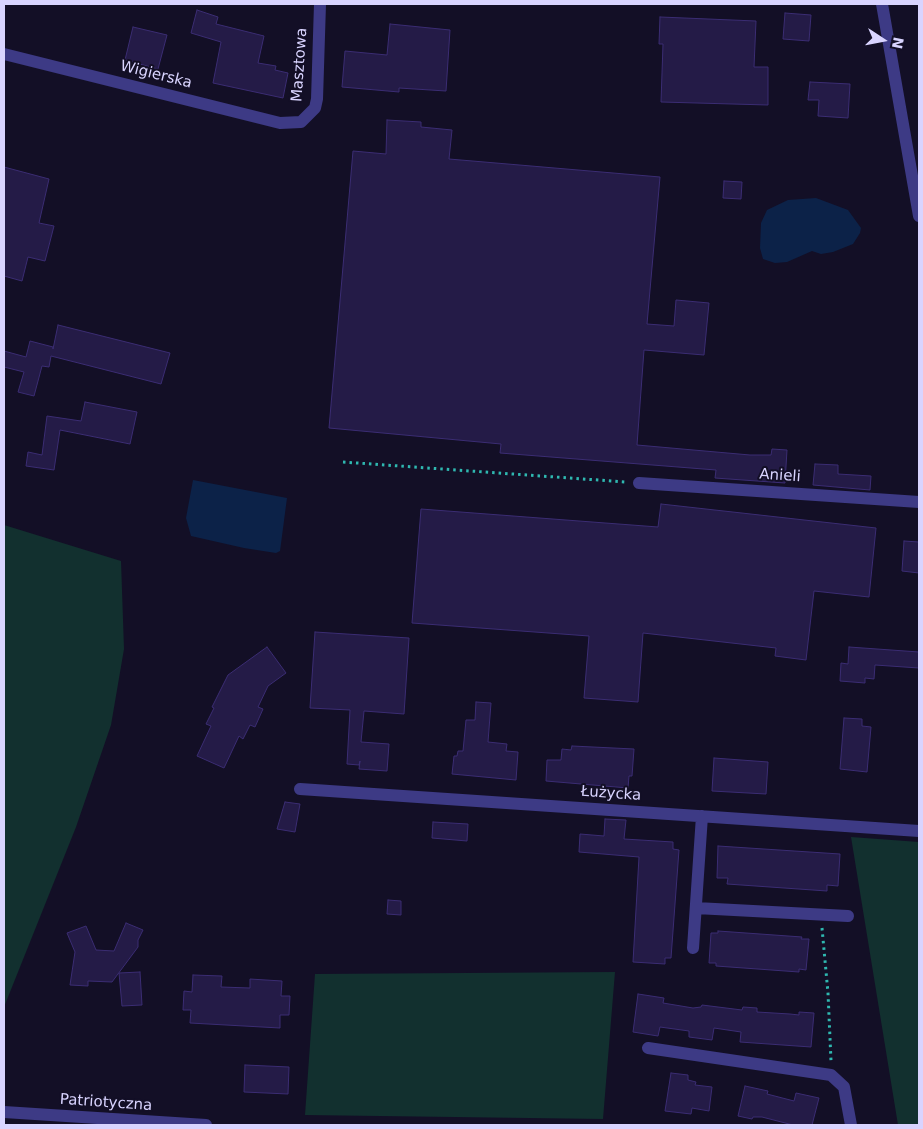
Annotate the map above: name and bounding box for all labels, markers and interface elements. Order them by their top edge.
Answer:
north arrow [858,15,908,65]
street label: Masztowa [288,27,312,103]
text: N [889,36,907,50]
street label: Wigierska [118,57,194,93]
street label: Anieli [759,466,801,486]
street label: Łużycka [580,783,642,805]
street label: Patriotyczna [59,1091,153,1115]

